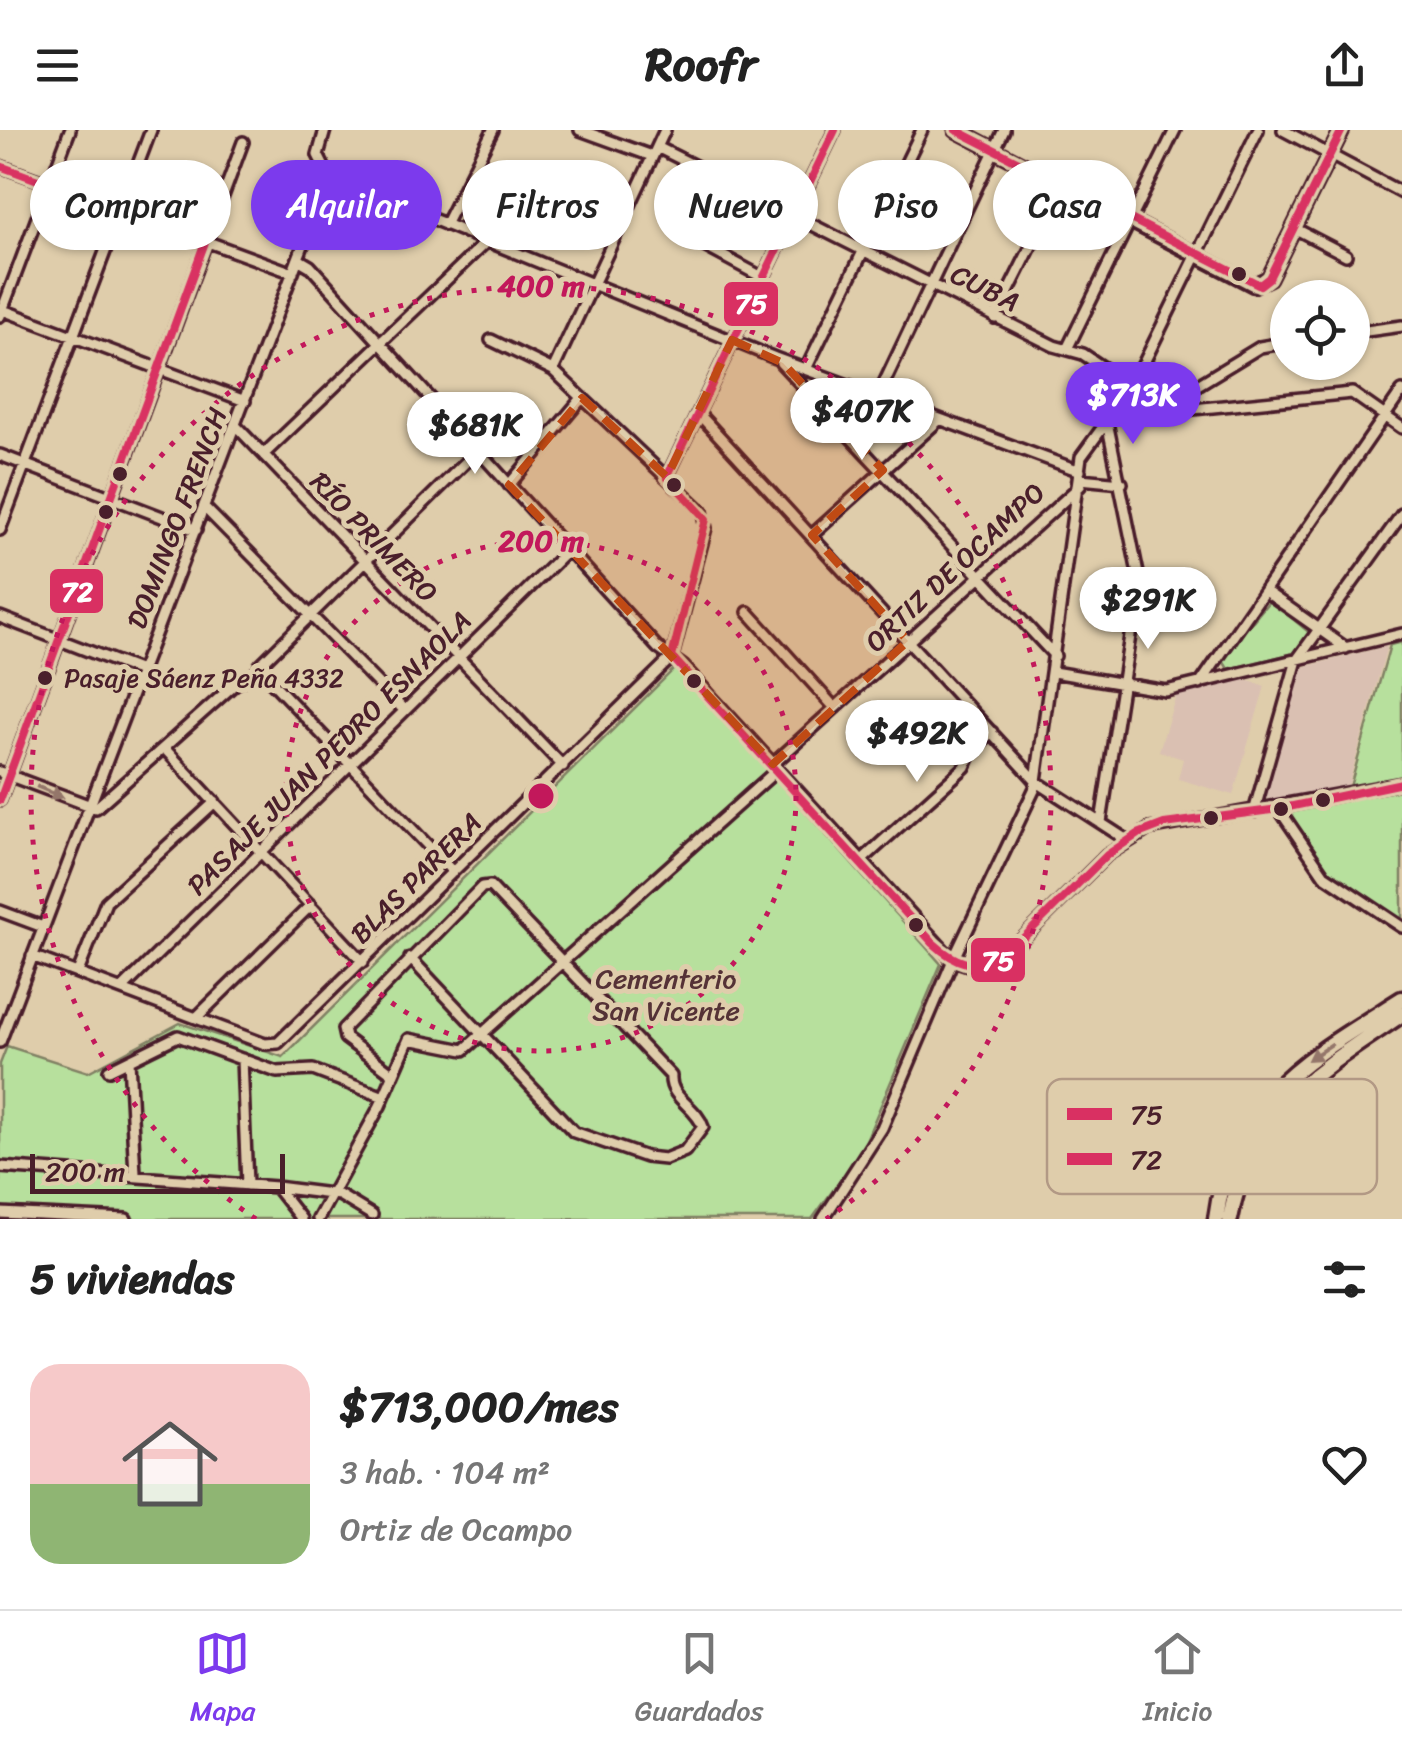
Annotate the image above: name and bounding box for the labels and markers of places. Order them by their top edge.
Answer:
unlabelled marker [1229,264,1249,284]
pin: $713K [1063,362,1203,447]
pin: $407K [792,378,932,463]
pin: $681K [405,392,545,477]
unlabelled marker [110,464,130,484]
unlabelled marker [664,475,684,495]
unlabelled marker [96,502,116,522]
pin: $291K [1078,567,1218,652]
place label: Pasaje Sáenz Peña 4332 [64,655,344,701]
marker: Pasaje Sáenz Peña 4332 [35,668,55,688]
unlabelled marker [684,671,704,691]
pin: $492K [847,700,987,785]
centre of rings [523,778,559,814]
unlabelled marker [1313,790,1333,810]
unlabelled marker [1271,799,1291,819]
unlabelled marker [1201,808,1221,828]
unlabelled marker [906,915,926,935]

